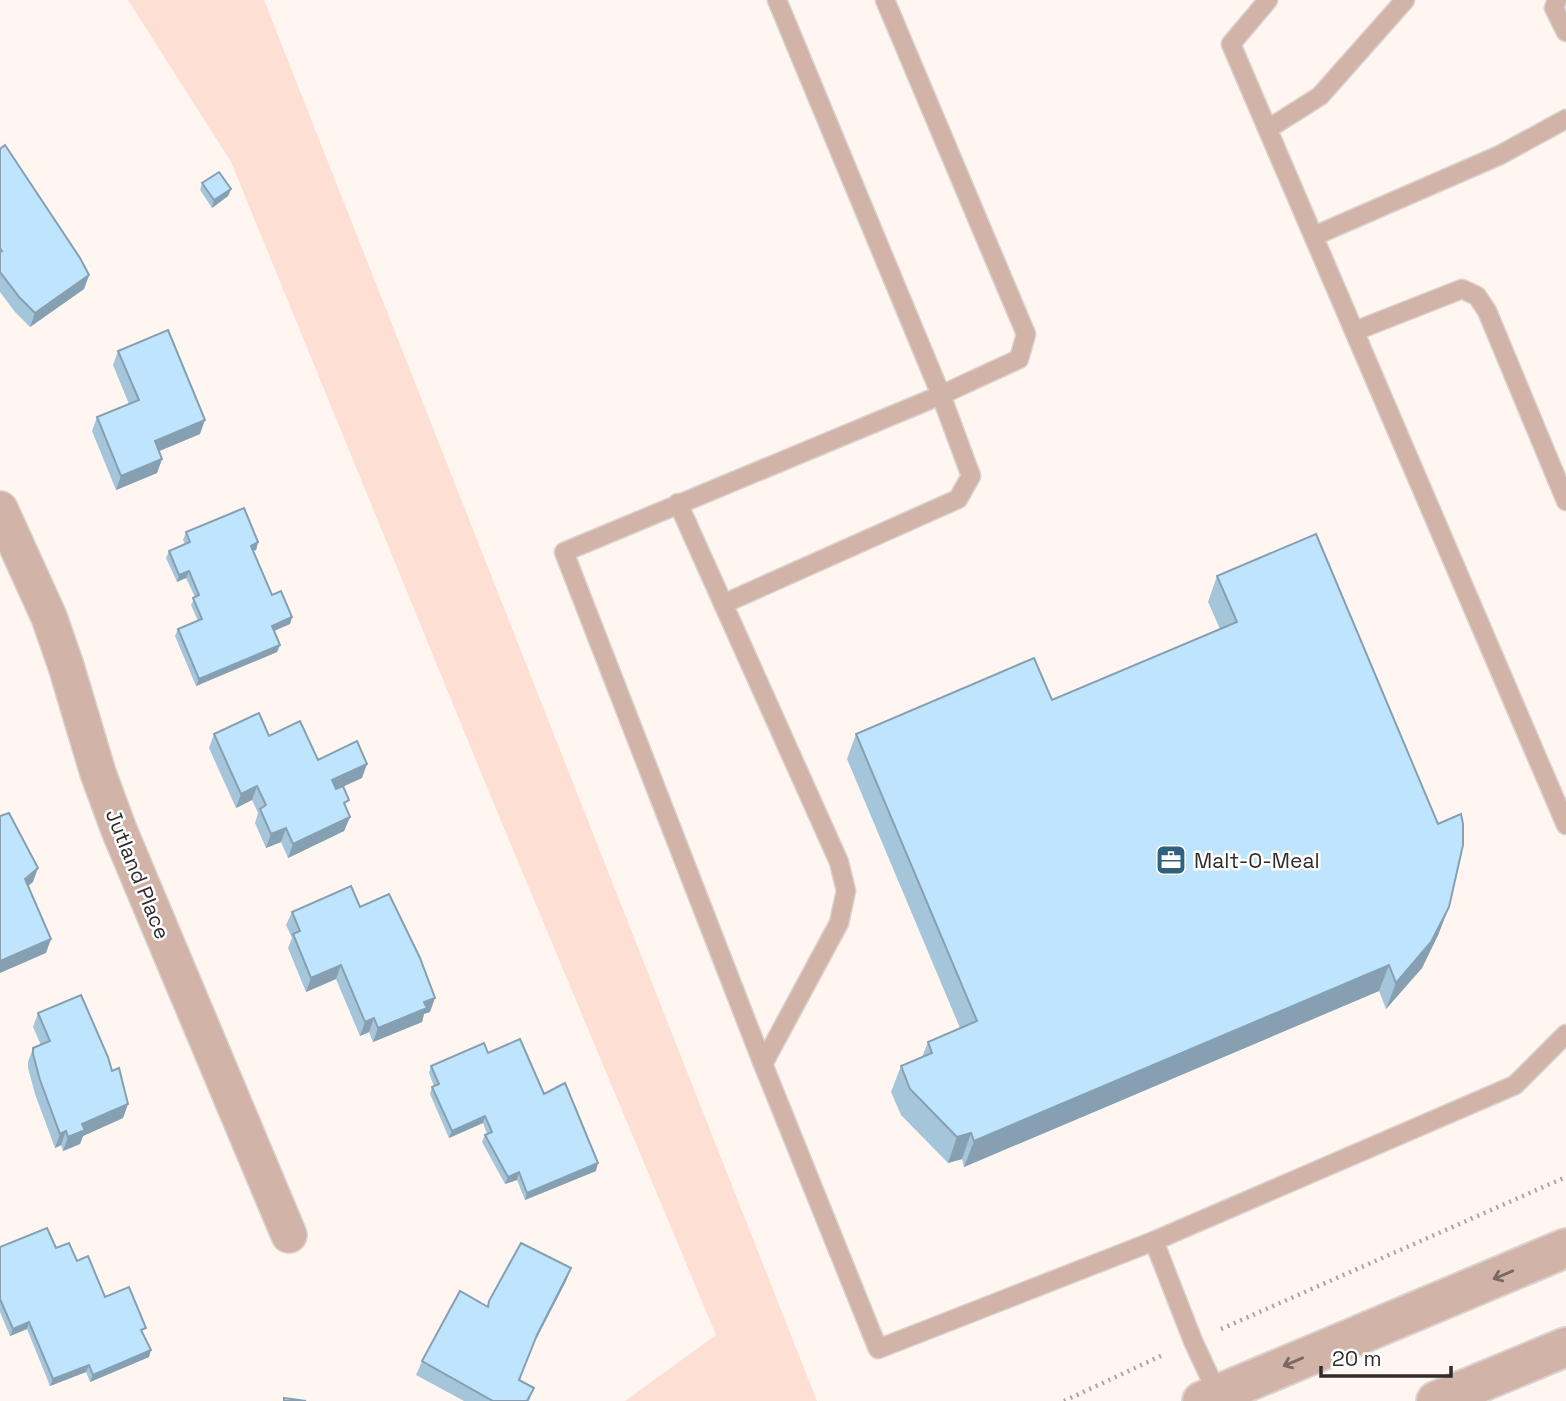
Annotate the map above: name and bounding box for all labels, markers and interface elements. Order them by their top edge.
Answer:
street label: Jutland Place [100,805,176,943]
office icon: Malt-O-Meal [1154,843,1188,877]
place label: Malt-O-Meal [1194,847,1320,874]
one-way arrow [1493,1269,1514,1282]
scale bar [1321,1334,1450,1378]
text: 20 m [1332,1345,1382,1372]
one-way arrow [1283,1357,1304,1370]

